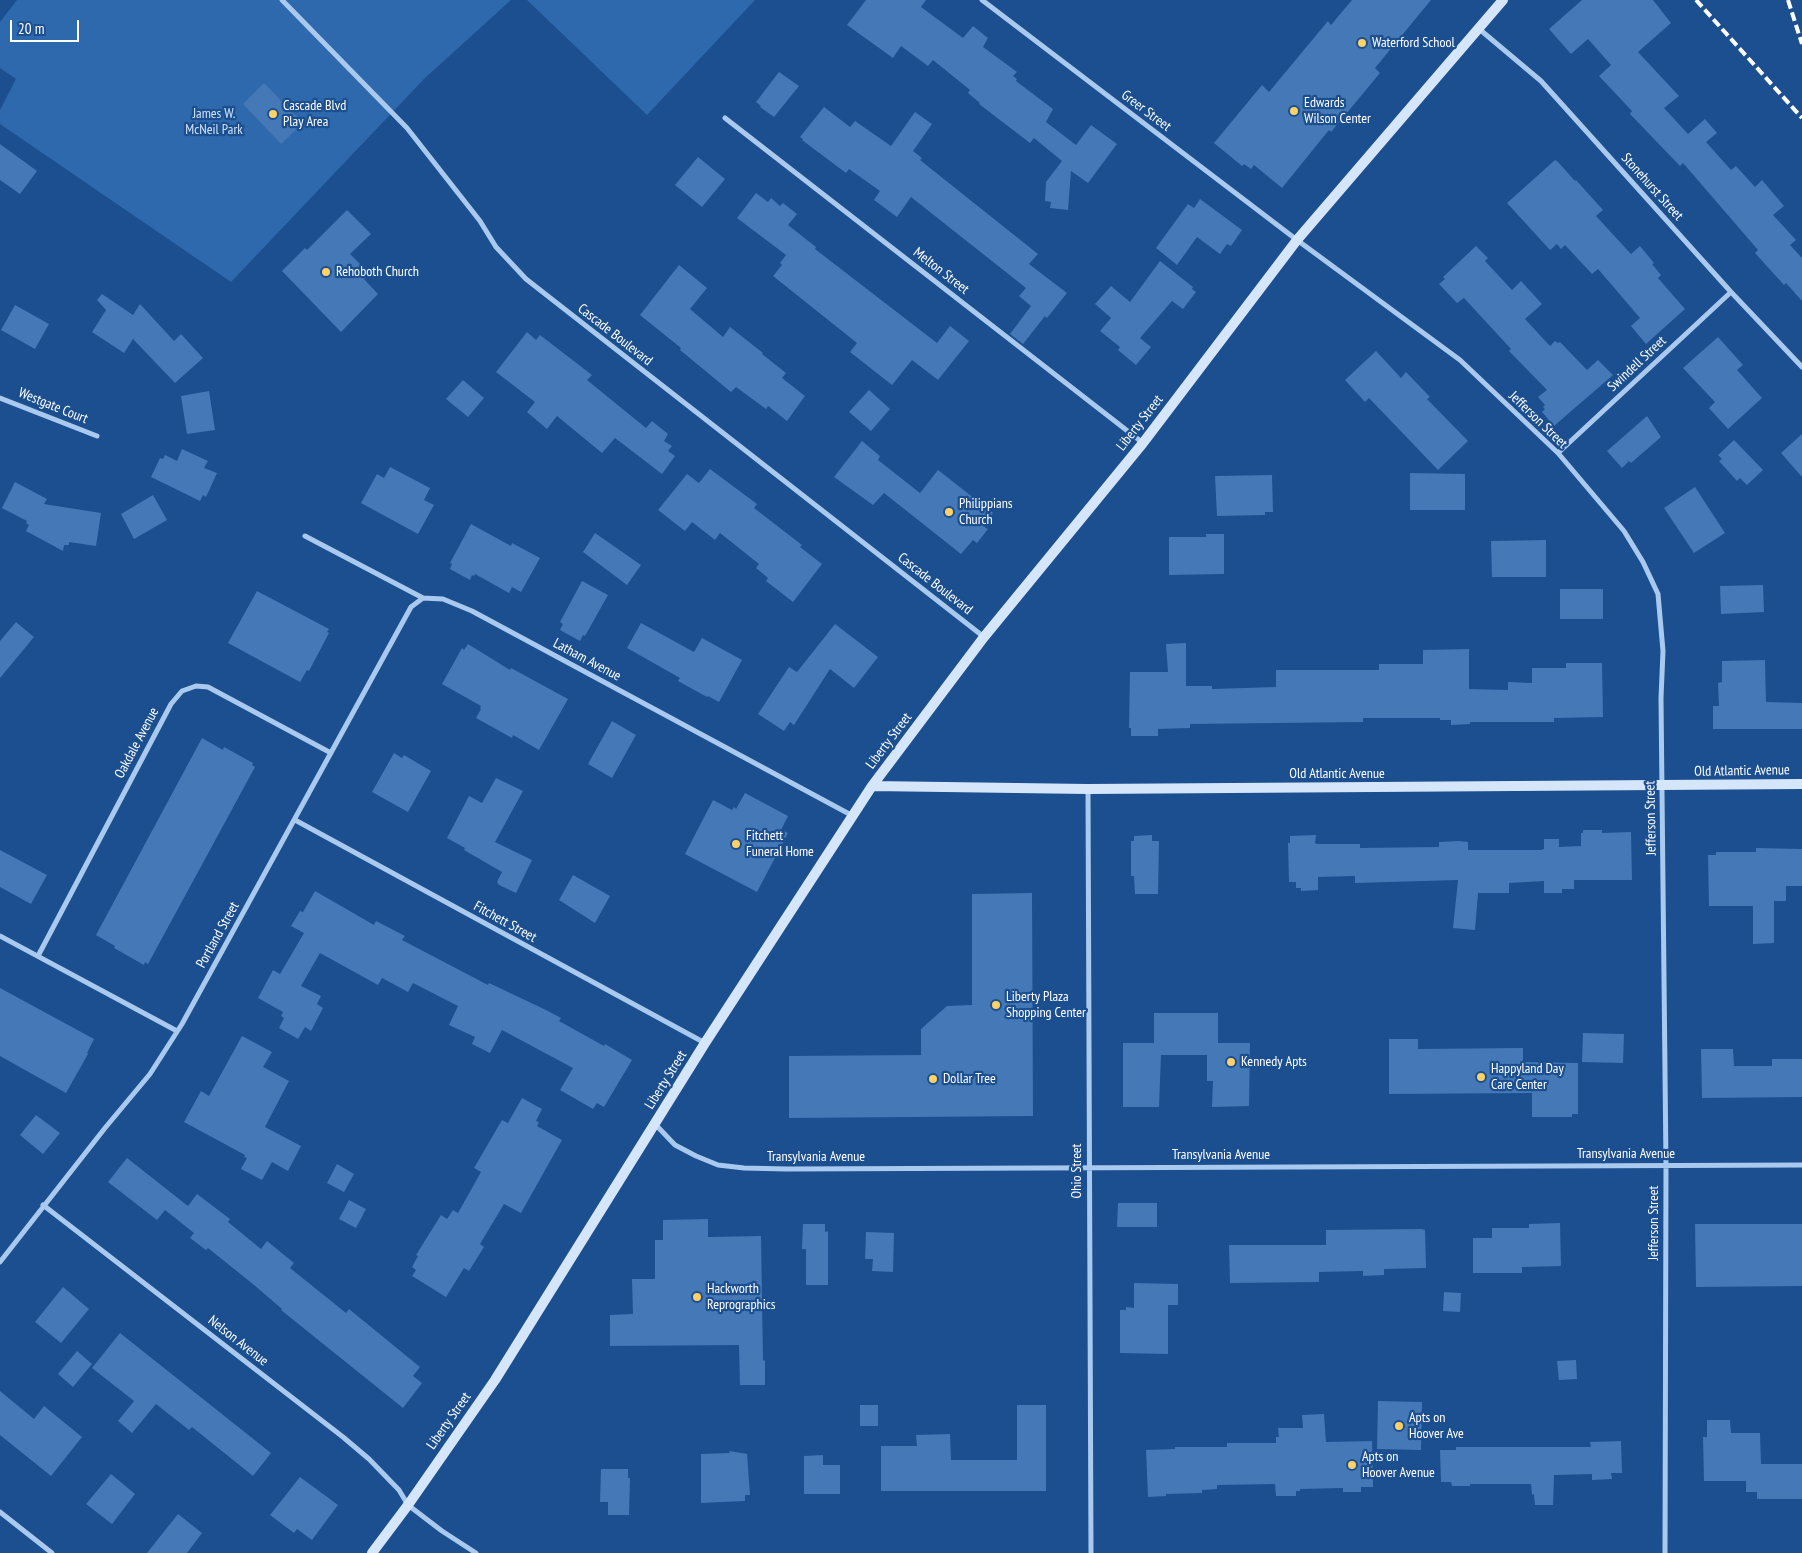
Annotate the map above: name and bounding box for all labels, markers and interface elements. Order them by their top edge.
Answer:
scale bar [12,10,81,42]
text: 20 m [18,19,44,38]
place label: Waterford School [1372,35,1455,51]
marker: Waterford School [1356,37,1368,49]
street label: Greer Street [1118,87,1174,135]
place label: Edwards Wilson Center [1304,95,1371,128]
place label: Cascade Blvd Play Area [283,98,346,130]
marker: Edwards Wilson Center [1288,105,1300,117]
park label: James W. McNeil Park [185,106,243,138]
marker: Cascade Blvd Play Area [267,108,279,120]
street label: Stonehurst Street [1618,150,1686,224]
street label: Melton Street [910,244,972,298]
place label: Rehoboth Church [336,264,419,280]
marker: Rehoboth Church [320,266,332,278]
street label: Cascade Boulevard [574,301,656,369]
street label: Swindell Street [1604,333,1670,395]
street label: Westgate Court [16,384,90,428]
street label: Jefferson Street [1505,388,1571,452]
street label: Liberty Street [1113,392,1167,454]
place label: Philippians Church [959,496,1013,528]
marker: Philippians Church [943,506,955,518]
street label: Cascade Boulevard [894,550,976,618]
street label: Latham Avenue [550,635,624,685]
street label: Oakdale Avenue [111,705,163,781]
street label: Liberty Street [862,710,916,772]
street label: Old Atlantic Avenue [1694,762,1790,780]
street label: Old Atlantic Avenue [1289,766,1385,782]
street label: Jefferson Street [1642,780,1660,856]
place label: Fitchett Funeral Home [746,828,814,860]
marker: Fitchett Funeral Home [730,838,742,850]
street label: Fitchett Street [471,898,539,946]
street label: Portland Street [193,899,243,971]
place label: Liberty Plaza Shopping Center [1006,989,1086,1022]
marker: Liberty Plaza Shopping Center [990,999,1002,1011]
street label: Liberty Street [641,1048,691,1112]
place label: Kennedy Apts [1241,1054,1307,1070]
marker: Kennedy Apts [1225,1056,1237,1068]
place label: Happyland Day Care Center [1491,1061,1564,1094]
place label: Dollar Tree [943,1071,996,1087]
marker: Happyland Day Care Center [1475,1071,1487,1083]
marker: Dollar Tree [927,1073,939,1085]
street label: Ohio Street [1069,1144,1085,1198]
street label: Transylvania Avenue [1577,1146,1675,1162]
street label: Transylvania Avenue [1172,1147,1270,1163]
street label: Transylvania Avenue [767,1149,865,1165]
street label: Jefferson Street [1646,1186,1662,1260]
place label: Hackworth Reprographics [707,1281,775,1314]
marker: Hackworth Reprographics [691,1291,703,1303]
street label: Nelson Avenue [205,1312,271,1370]
street label: Liberty Street [423,1389,475,1453]
place label: Apts on Hoover Ave [1409,1410,1464,1442]
marker: Apts on Hoover Ave [1393,1420,1405,1432]
place label: Apts on Hoover Avenue [1362,1449,1435,1481]
marker: Apts on Hoover Avenue [1346,1459,1358,1471]

